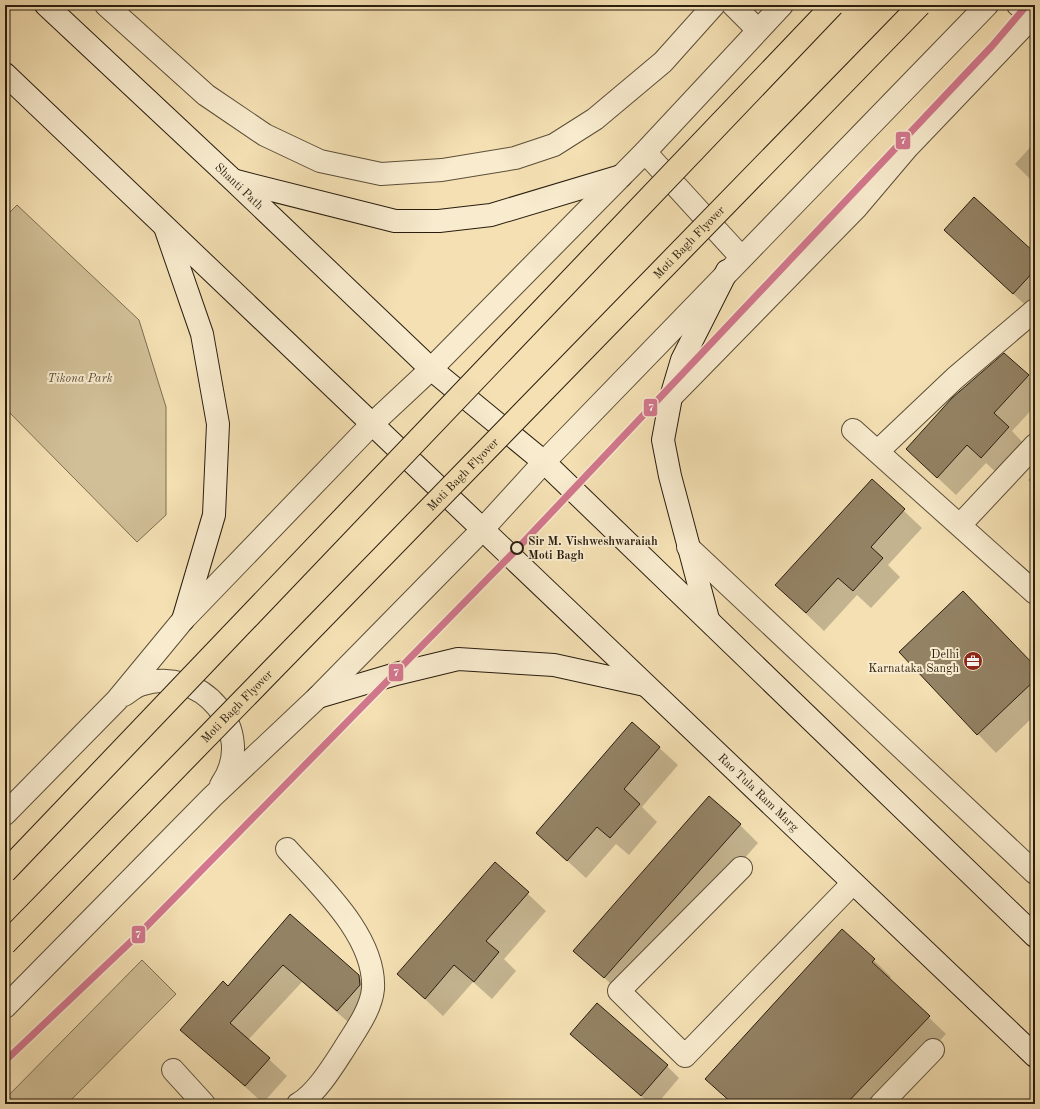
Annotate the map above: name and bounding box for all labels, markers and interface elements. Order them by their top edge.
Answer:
line badge: 7 [895,131,911,150]
text: 7 [900,136,906,147]
street label: Shanti Path [212,161,265,213]
street label: Moti Bagh Flyover [652,204,728,282]
park label: Tikona Park [47,373,113,385]
line badge: 7 [643,398,658,417]
text: 7 [648,403,654,414]
street label: Moti Bagh Flyover [426,436,502,514]
place label: Sir M. Vishweshwaraiah Moti Bagh [528,536,658,562]
marker: Sir M. Vishweshwaraiah Moti Bagh [510,541,524,555]
place label: Delhi Karnataka Sangh [868,649,959,675]
office icon: Delhi Karnataka Sangh [962,650,984,672]
line badge: 7 [388,663,404,682]
street label: Moti Bagh Flyover [200,668,275,746]
text: 7 [393,668,399,679]
street label: Rao Tula Ram Marg [715,752,801,834]
line badge: 7 [131,925,146,944]
text: 7 [135,930,141,941]

